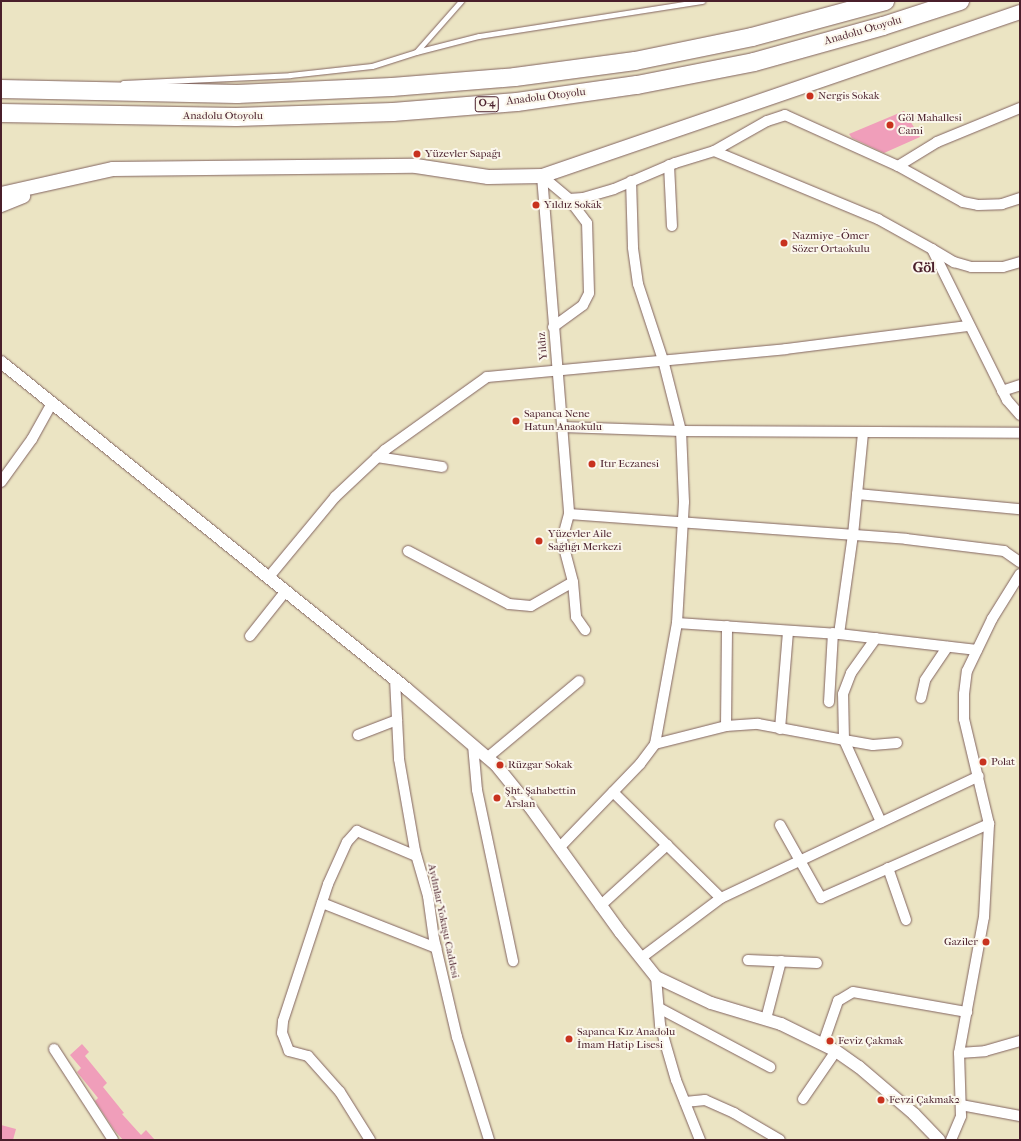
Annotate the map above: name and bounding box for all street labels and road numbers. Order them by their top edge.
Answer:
street label: Anadolu Otoyolu [823,14,903,48]
street label: Anadolu Otoyolu [506,86,586,108]
road number: O-4 [474,96,500,112]
street label: Anadolu Otoyolu [183,109,263,123]
street label: Yıldız [535,332,551,360]
street label: Aydınlar Yokuşu Caddesi [424,863,462,979]

